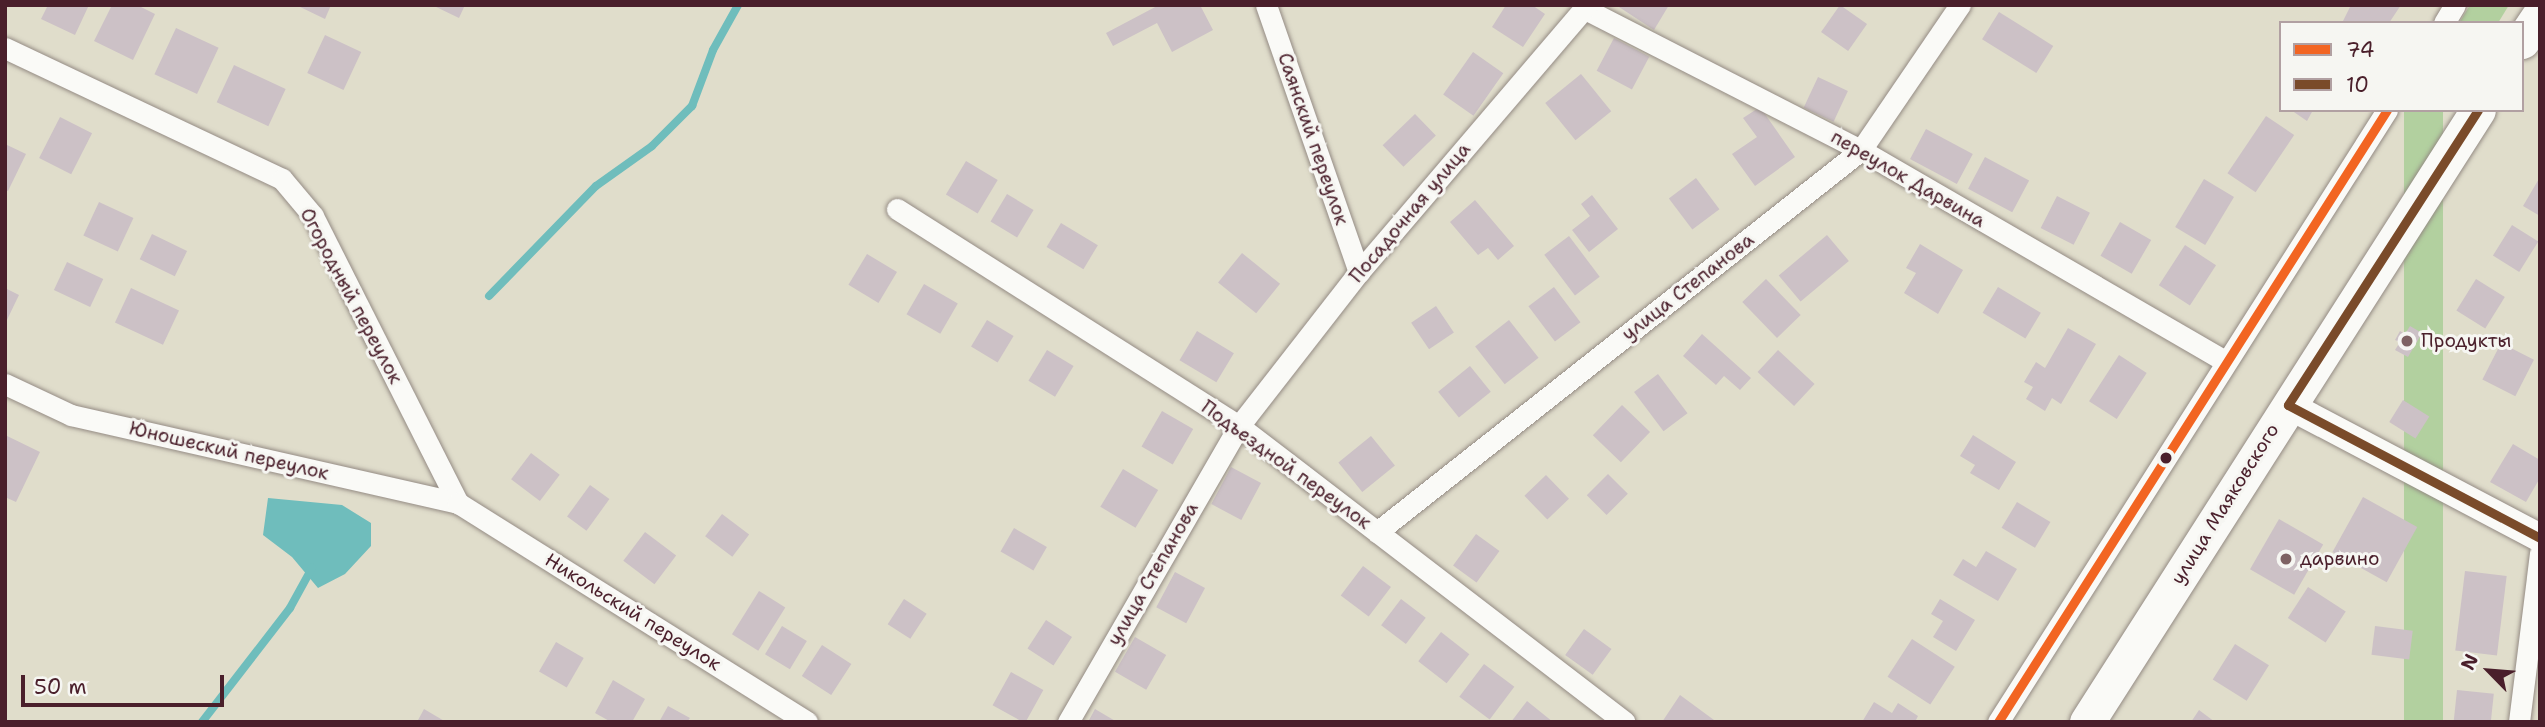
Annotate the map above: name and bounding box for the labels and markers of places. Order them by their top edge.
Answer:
place label: Продукты [2421,330,2511,352]
marker: Продукты [2399,333,2415,349]
unlabelled marker [2159,451,2173,465]
place label: дарвино [2300,548,2380,570]
marker: дарвино [2278,551,2294,567]

